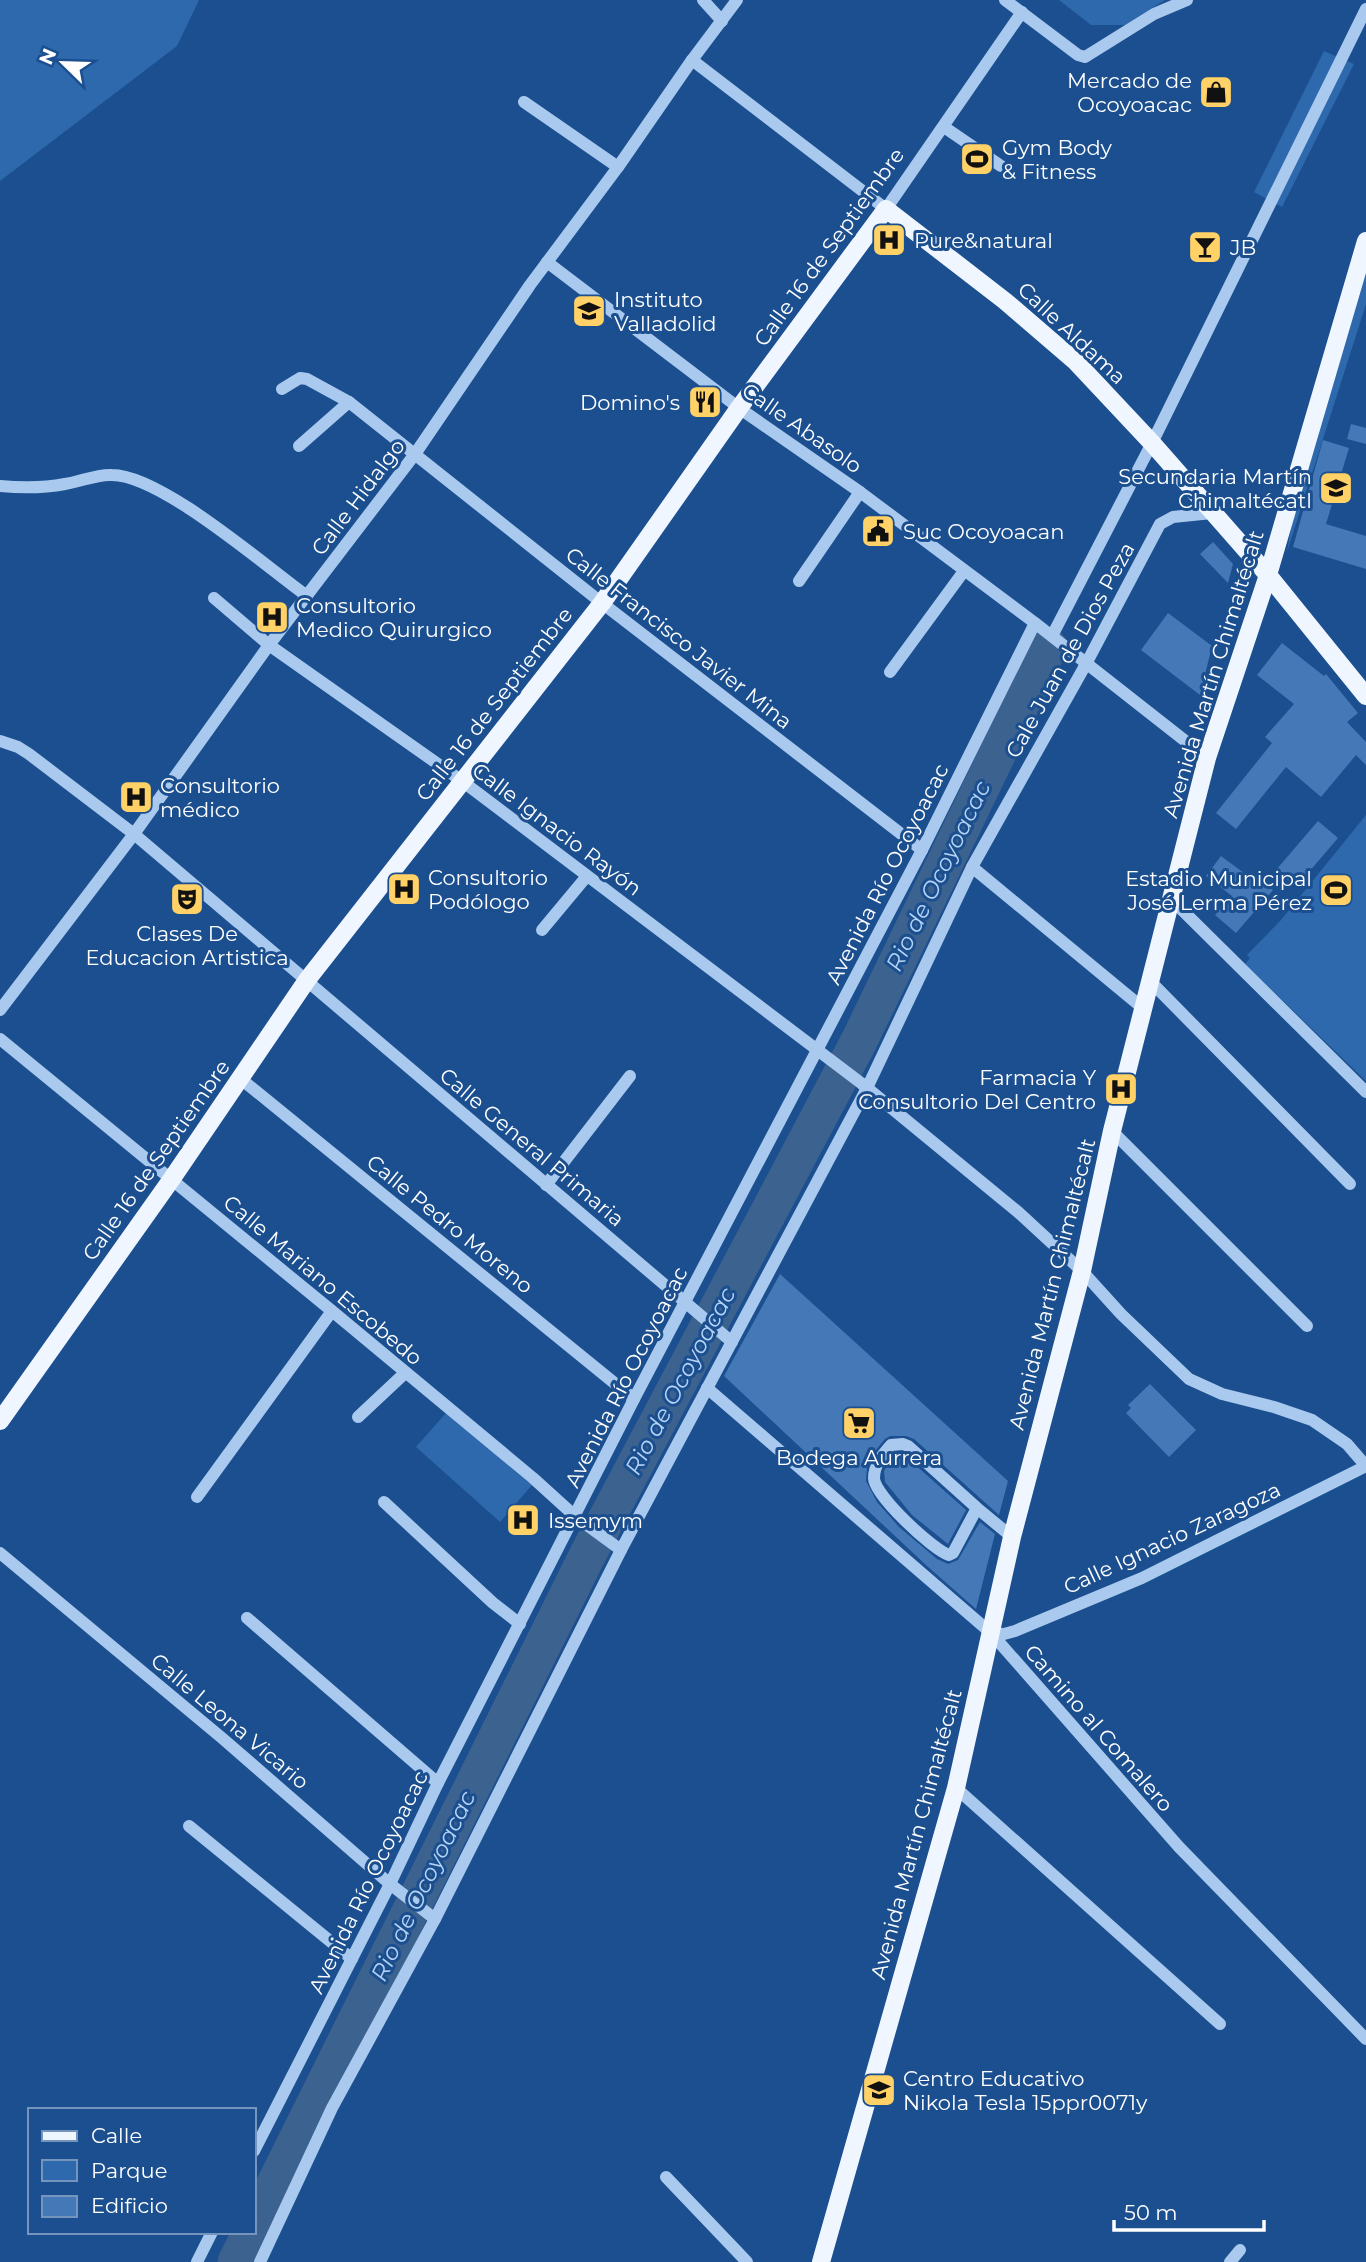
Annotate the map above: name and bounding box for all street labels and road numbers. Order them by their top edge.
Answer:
street label: Calle 16 de Septiembre [749,143,909,351]
street label: Calle Aldama [1013,277,1131,389]
street label: Calle Abasolo [737,377,867,479]
street label: Calle Hidalgo [306,434,410,560]
street label: Avenida Martín Chimaltécalt [1157,527,1269,821]
street label: Cale Juan de Dios Peza [1000,538,1140,762]
street label: Calle Francisco Javier Mina [561,542,797,734]
street label: Calle 16 de Septiembre [411,602,577,806]
street label: Calle Ignacio Rayón [467,757,647,901]
street label: Avenida Río Ocoyoacac [820,759,954,989]
street label: Calle 16 de Septiembre [77,1055,235,1265]
street label: Calle General Primaria [435,1063,629,1231]
street label: Avenida Martín Chimaltécalt [1004,1136,1100,1432]
street label: Calle Pedro Moreno [362,1149,538,1299]
street label: Calle Mariano Escobedo [219,1190,427,1370]
street label: Avenida Río Ocoyoacac [559,1262,693,1492]
street label: Calle Ignacio Zaragoza [1060,1477,1284,1599]
street label: Camino al Comalero [1020,1639,1178,1817]
street label: Calle Leona Vicario [146,1648,314,1794]
street label: Avenida Martín Chimaltécalt [865,1686,967,1982]
street label: Avenida Río Ocoyoacac [303,1767,433,1997]

